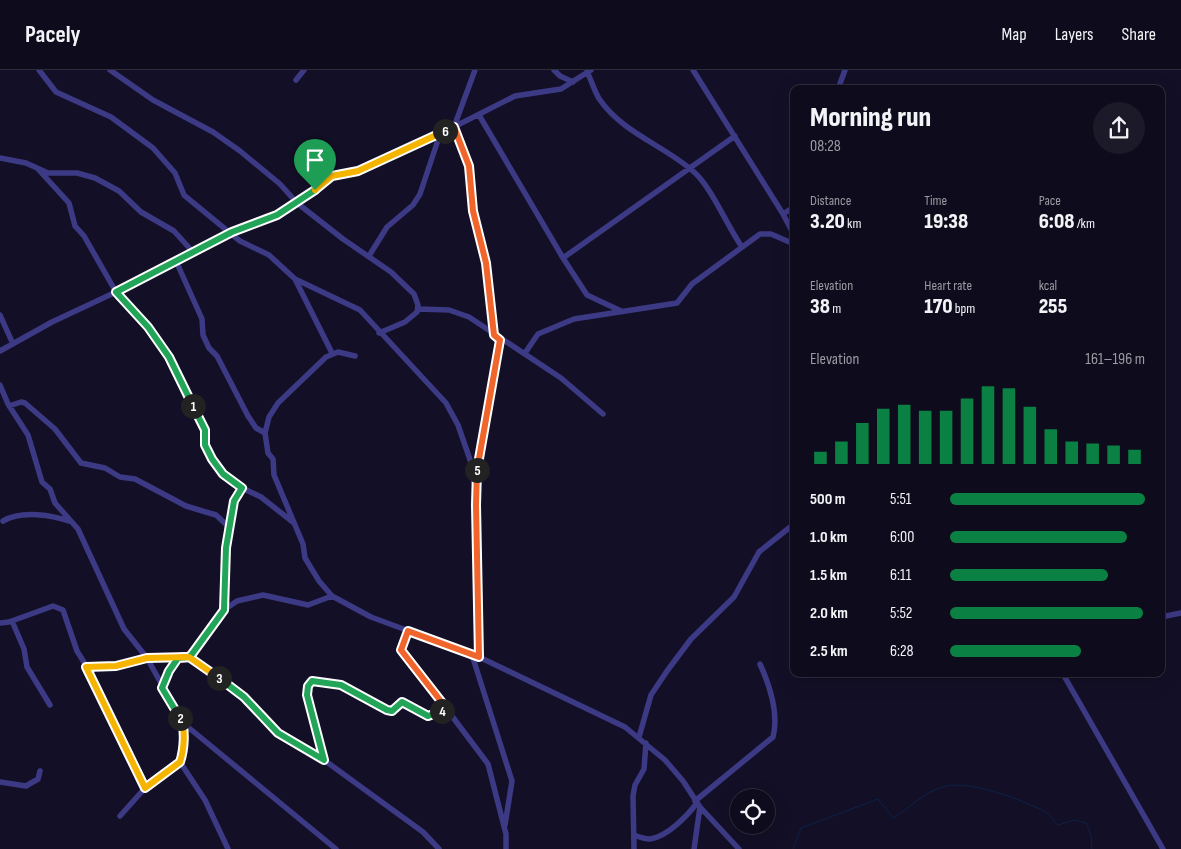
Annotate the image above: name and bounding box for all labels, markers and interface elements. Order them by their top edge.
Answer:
text: Pacely [25,20,81,49]
text: Map [1002,24,1027,45]
text: Layers [1055,24,1094,45]
text: Share [1122,24,1156,45]
text: Morning run [810,101,931,134]
button: share [1093,102,1145,154]
pin: 6 [432,118,458,144]
text: 6 [442,123,449,140]
text: 08:28 [810,137,841,156]
pin [294,139,336,190]
icon: arrive [301,146,329,174]
text: Distance [810,192,851,209]
text: Time [924,192,947,209]
text: Pace [1039,192,1061,209]
text: 3.20 [810,209,845,234]
text: 19:38 [924,209,968,234]
text: 6:08 [1039,209,1074,234]
text: km [845,215,861,232]
text: /km [1074,215,1095,232]
text: Elevation [810,277,853,294]
text: Heart rate [924,277,972,294]
text: kcal [1039,277,1057,294]
text: 38 [810,294,830,319]
text: 170 [924,294,952,319]
text: 255 [1039,294,1067,319]
text: m [830,300,841,317]
text: bpm [952,300,975,317]
text: Elevation [810,350,859,369]
text: 161–196 m [1085,350,1145,369]
pin: 1 [180,394,206,418]
text: 1 [191,398,196,415]
pin: 5 [464,458,490,482]
text: 5 [474,462,481,479]
text: 500 m [810,490,845,509]
text: 5:51 [890,490,911,509]
text: 1.0 km [810,528,847,547]
text: 6:00 [890,528,914,547]
text: 1.5 km [810,566,847,585]
text: 6:11 [890,566,911,585]
text: 2.0 km [810,604,848,623]
text: 5:52 [890,604,912,623]
text: 2.5 km [810,642,848,661]
text: 6:28 [890,642,914,661]
pin: 3 [206,666,232,690]
text: 3 [216,670,223,687]
pin: 4 [430,698,454,724]
text: 4 [439,703,446,720]
pin: 2 [168,706,192,730]
text: 2 [177,710,184,727]
map controls [730,789,775,834]
button: locate [730,789,775,834]

